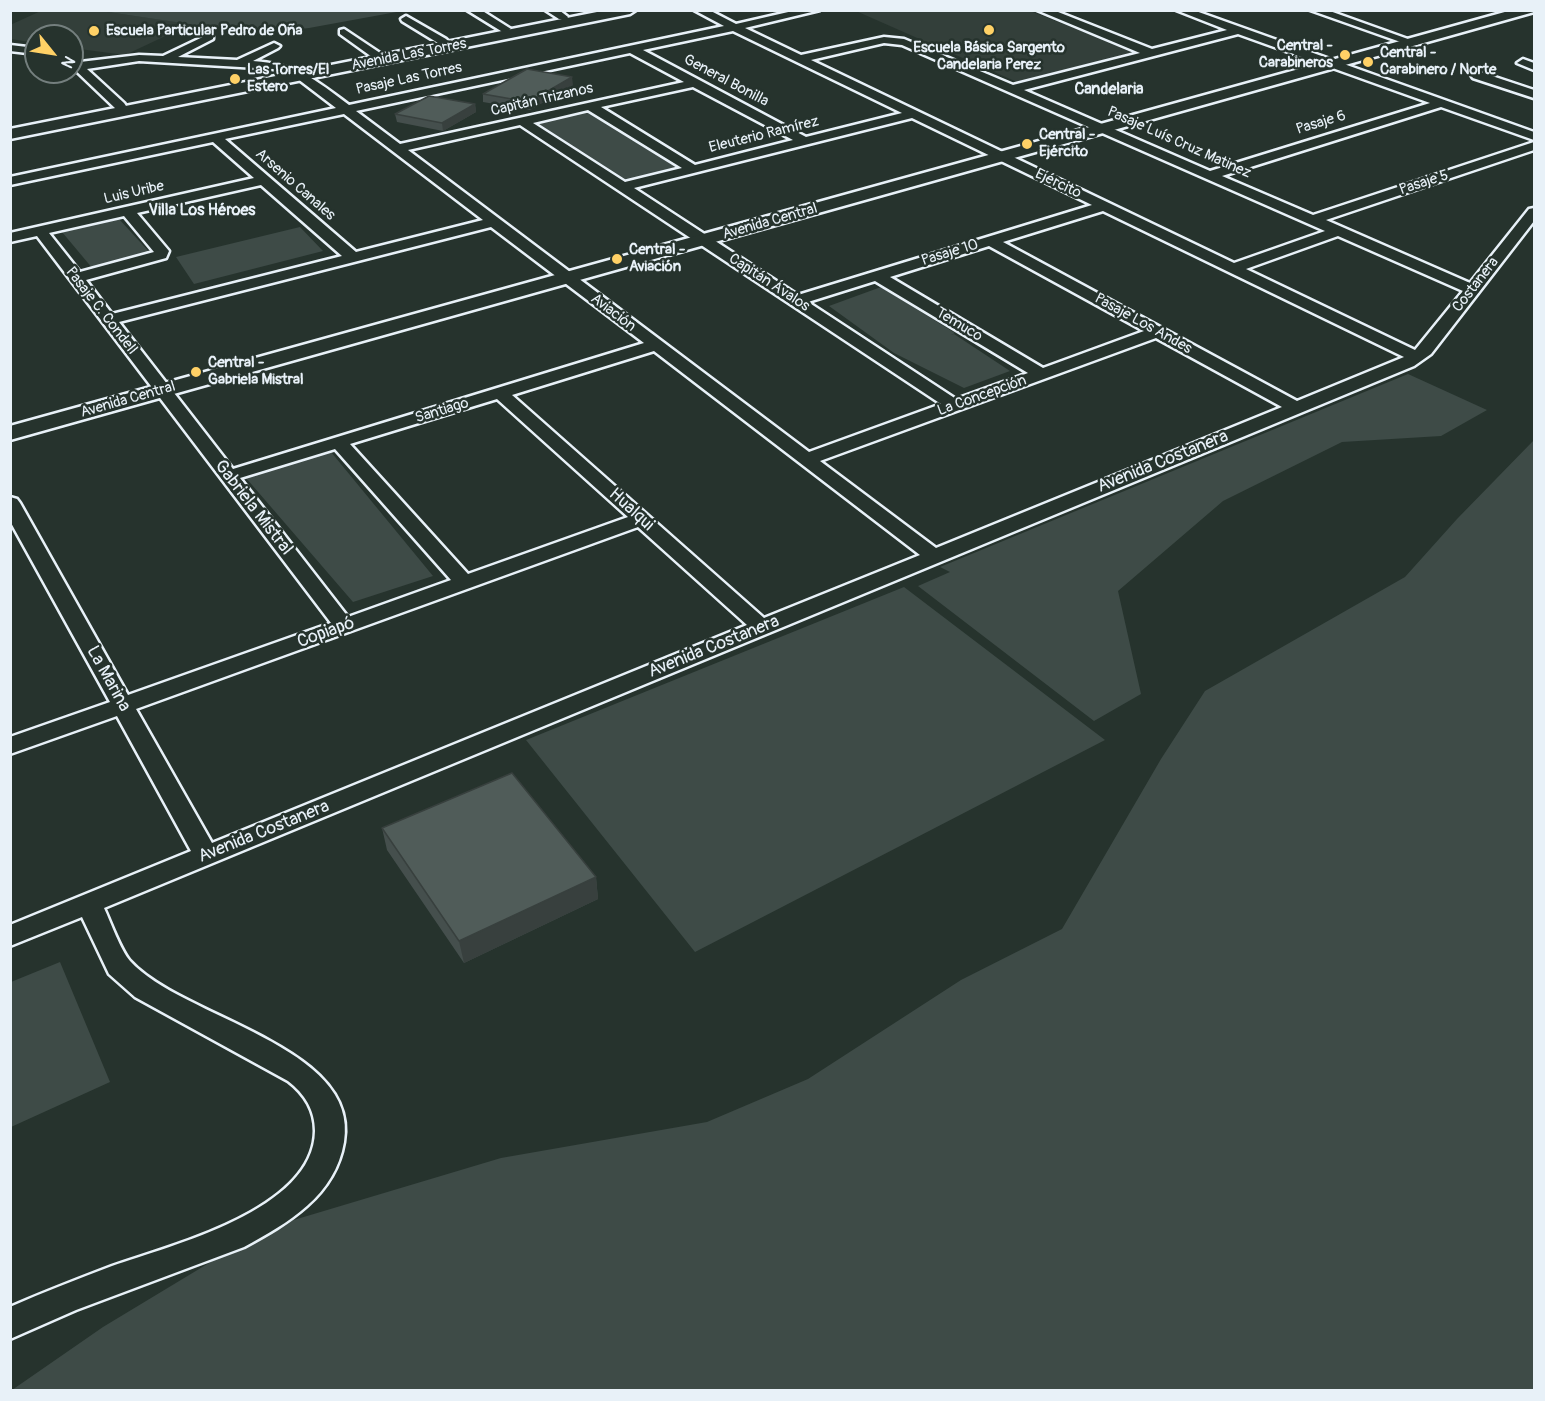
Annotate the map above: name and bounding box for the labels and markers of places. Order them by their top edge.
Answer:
place label: Escuela Particular Pedro de Oña [106,22,303,40]
marker: Escuela Básica Sargento Candelaria Perez [982,23,996,37]
marker: Escuela Particular Pedro de Oña [87,24,101,38]
place label: Central - Carabineros [1259,37,1333,72]
place label: Escuela Básica Sargento Candelaria Perez [913,39,1065,74]
place label: Central - Carabinero / Norte [1380,44,1496,79]
marker: Central - Carabineros [1338,48,1352,62]
marker: Central - Carabinero / Norte [1361,55,1375,69]
place label: Las Torres/El Estero [247,61,329,96]
marker: Las Torres/El Estero [228,72,242,86]
place label: Central - Ejército [1039,126,1095,161]
marker: Central - Ejército [1020,137,1034,151]
place label: Central - Aviación [629,241,685,276]
marker: Central - Aviación [610,252,624,266]
place label: Central - Gabriela Mistral [208,354,304,389]
marker: Central - Gabriela Mistral [189,365,203,379]

